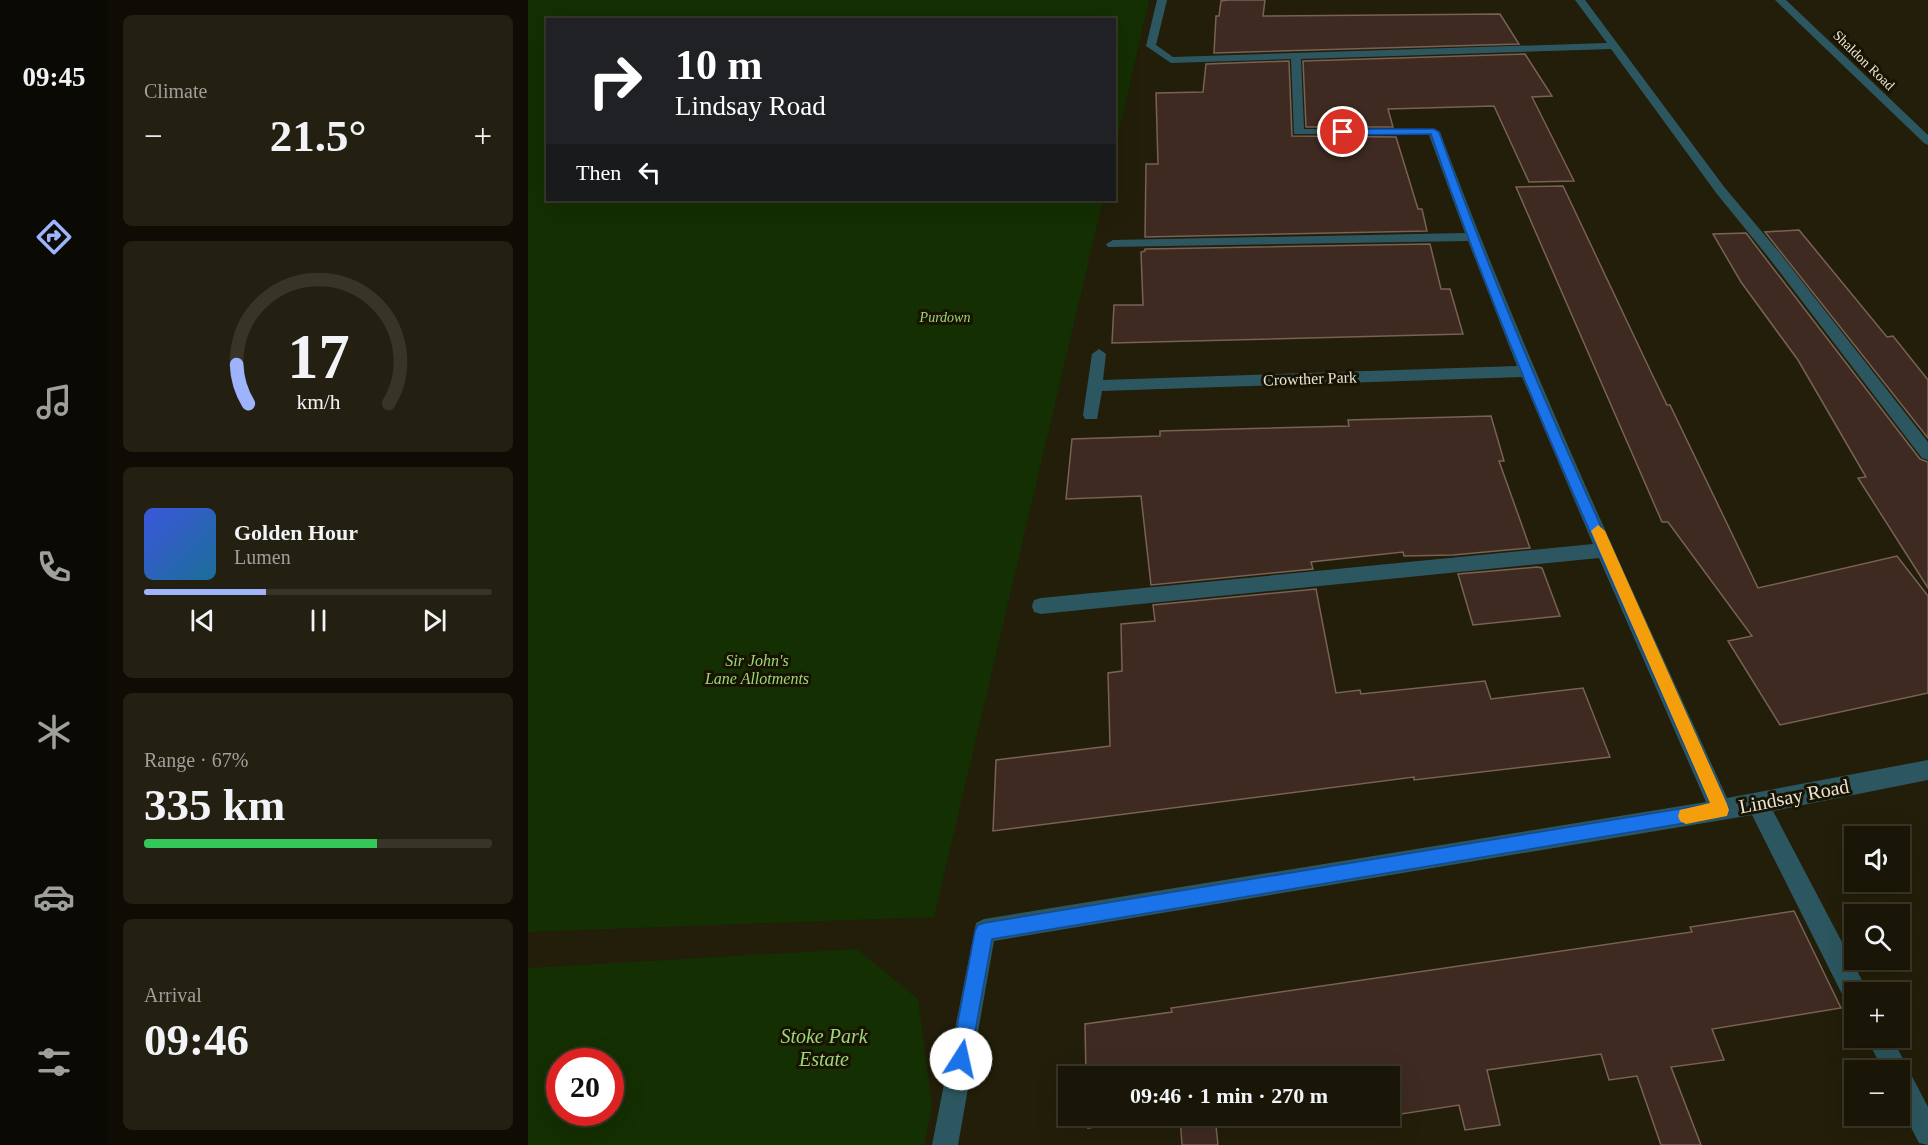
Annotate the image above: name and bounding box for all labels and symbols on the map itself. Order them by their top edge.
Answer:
street label: Shaldon Road [1830,28,1897,93]
pin [1317,106,1368,157]
park label: Purdown [919,310,970,325]
street label: Crowther Park [1263,368,1357,389]
park label: Sir John's Lane Allotments [704,652,809,687]
street label: Lindsay Road [1737,775,1851,818]
park label: Stoke Park Estate [780,1025,869,1070]
position arrow [929,1027,993,1091]
speed limit sign: 20 [546,1048,624,1126]

